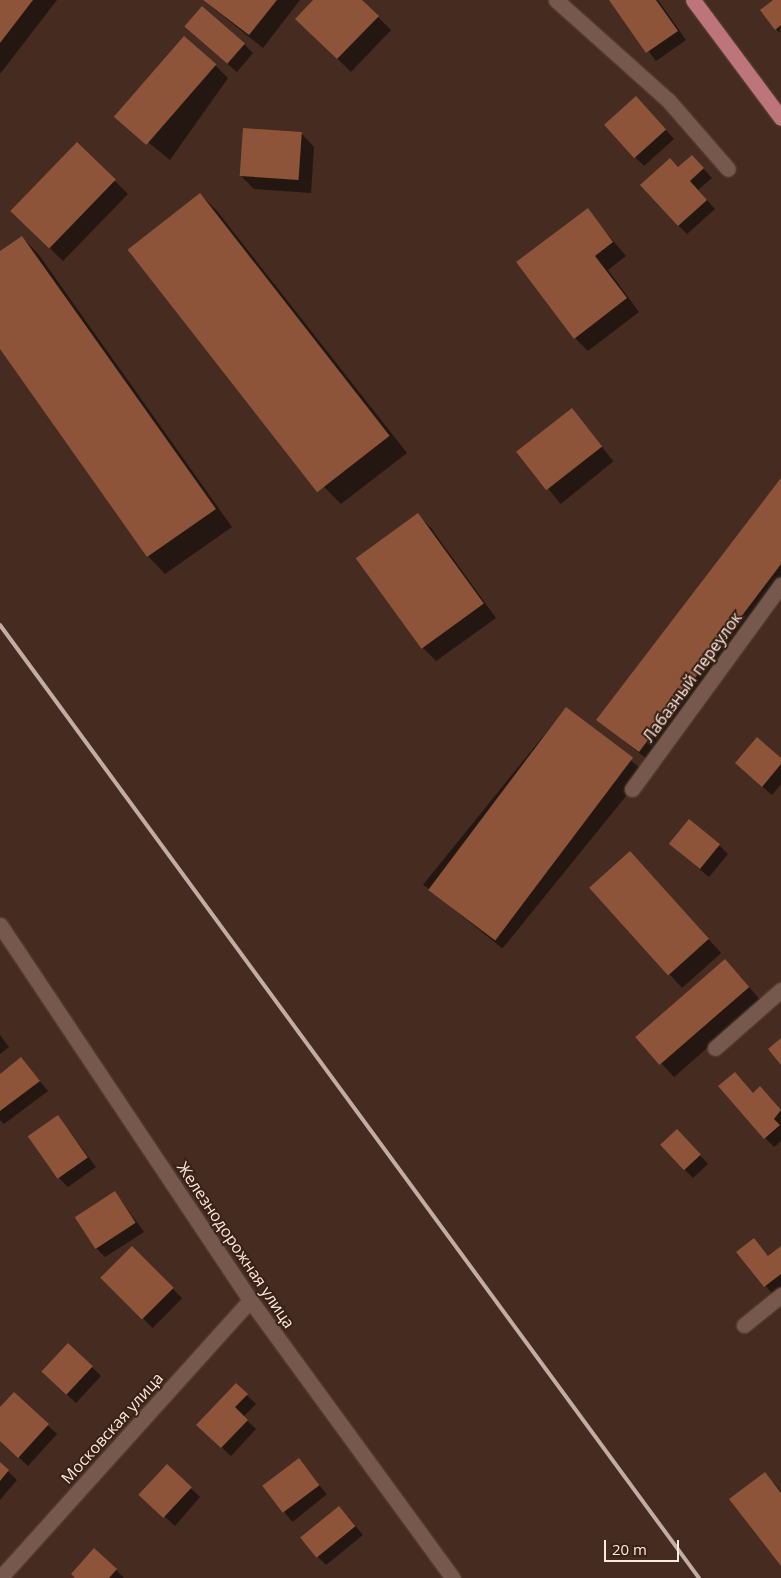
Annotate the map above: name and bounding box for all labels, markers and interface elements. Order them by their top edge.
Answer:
street label: Лабазный переулок [638,608,746,746]
street label: Железнодорожная улица [173,1158,299,1332]
street label: Московская улица [57,1368,167,1488]
scale bar [606,1530,681,1562]
text: 20 m [612,1539,647,1559]

